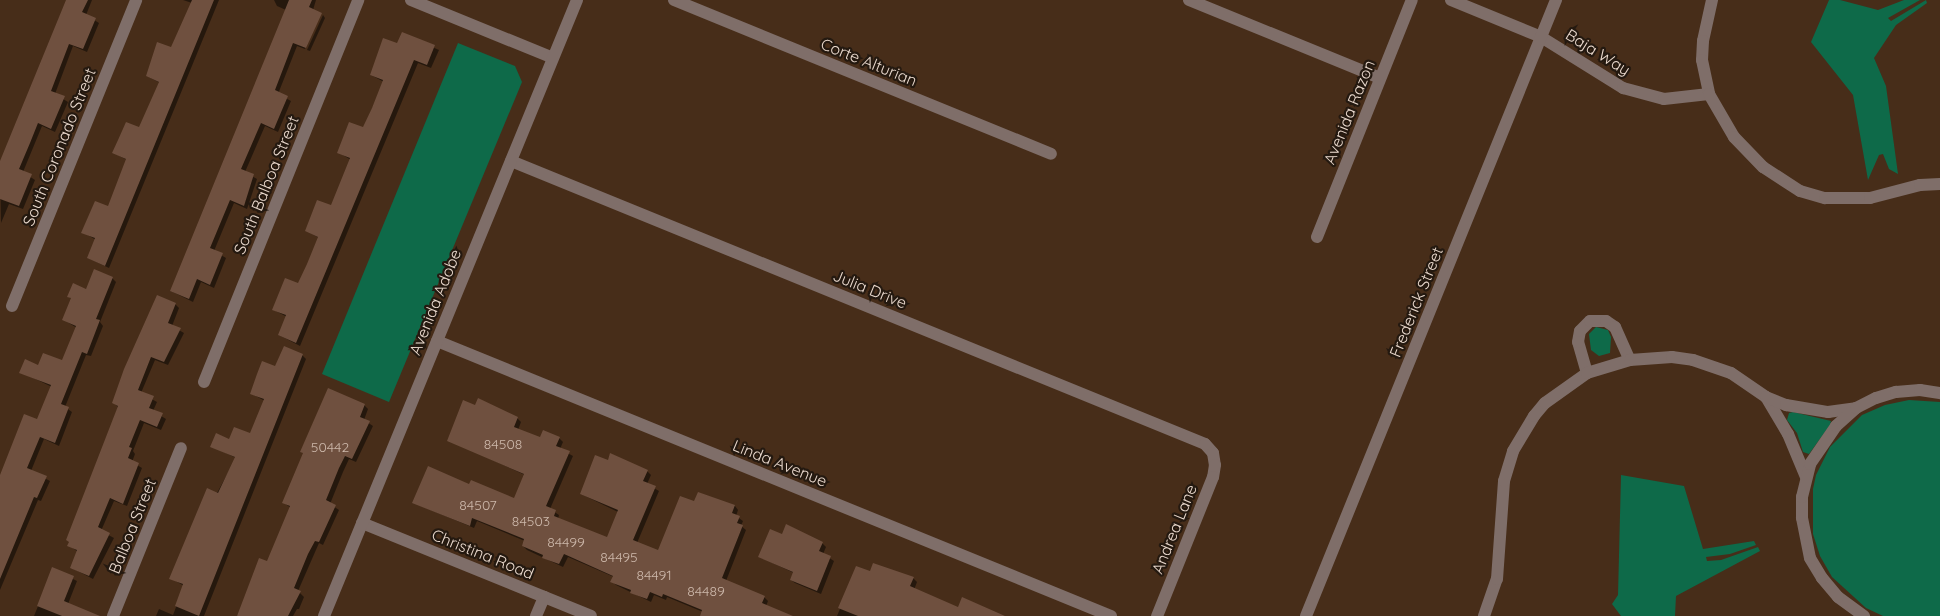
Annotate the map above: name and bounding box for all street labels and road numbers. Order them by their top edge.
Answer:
street label: Baja Way [1562,25,1634,79]
street label: Corte Alturian [818,34,920,90]
street label: Avenida Razon [1319,57,1379,167]
street label: South Coronado Street [19,65,99,229]
street label: South Balboa Street [229,113,303,257]
street label: Frederick Street [1385,244,1447,360]
street label: Avenida Adobe [405,246,465,358]
street label: Julia Drive [830,266,910,312]
street label: Linda Avenue [730,435,830,491]
street label: Balboa Street [104,476,160,576]
street label: Andrea Lane [1147,481,1201,577]
street label: Christina Road [429,525,537,583]

